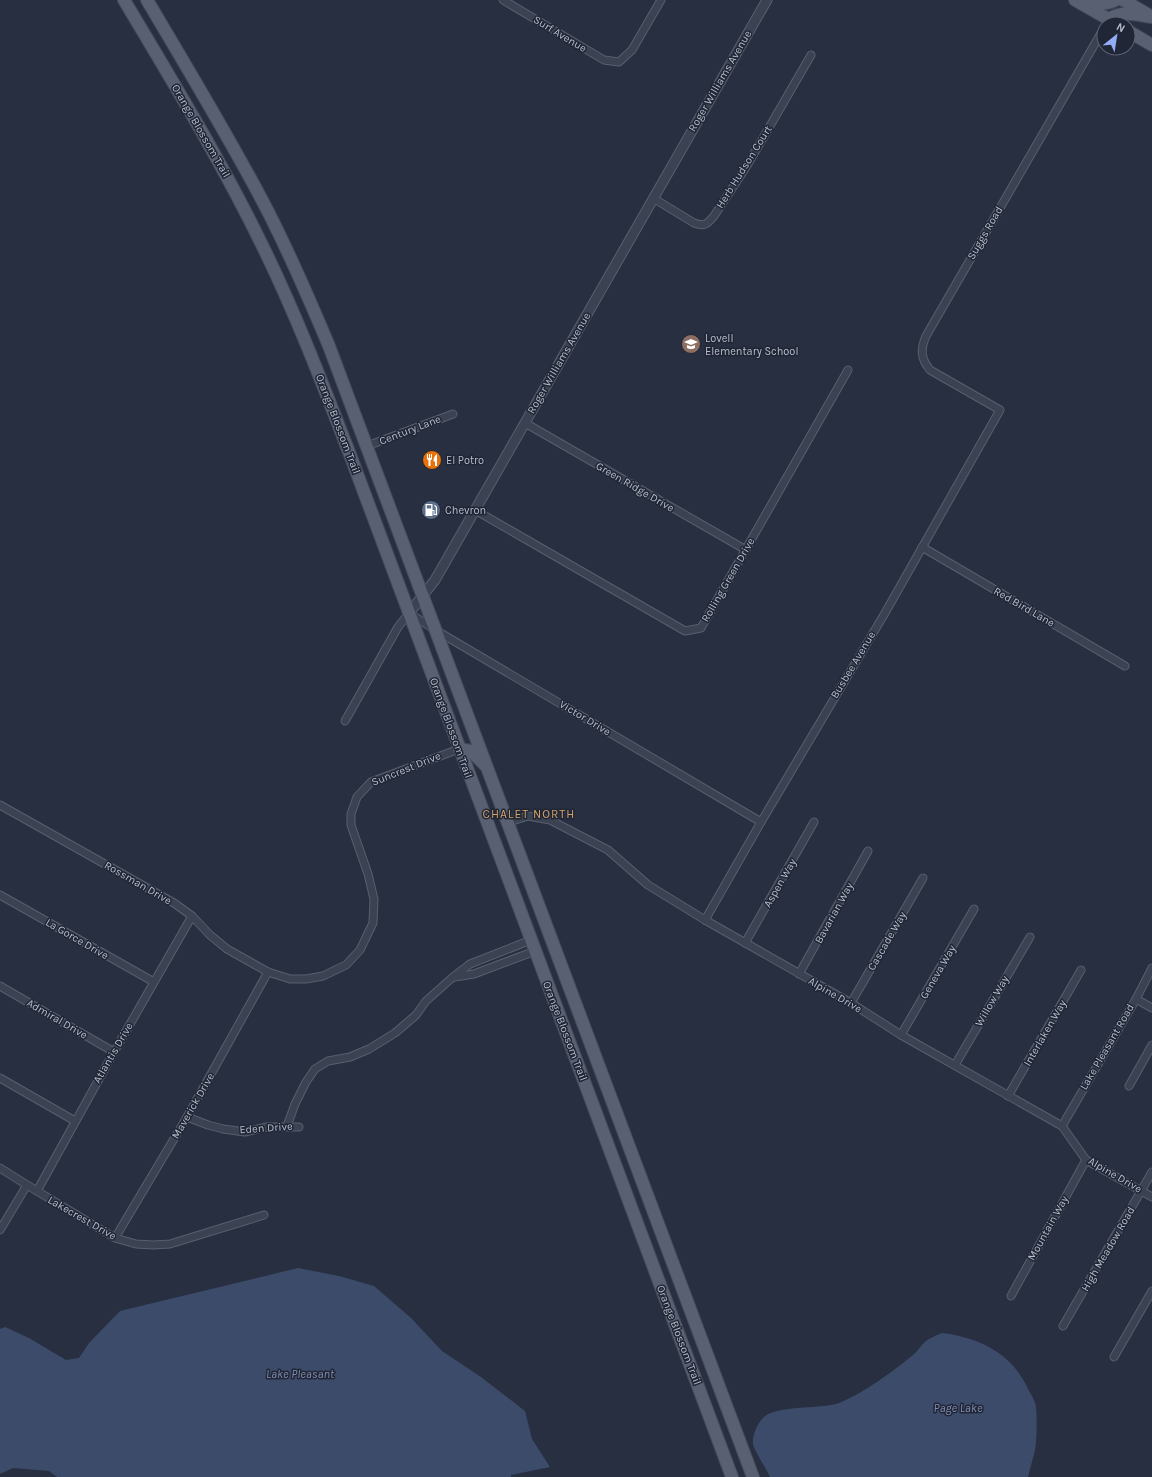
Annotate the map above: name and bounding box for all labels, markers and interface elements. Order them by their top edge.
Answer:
street label: Surf Avenue [531,13,589,55]
north arrow [1096,16,1136,56]
text: N [1114,20,1127,35]
street label: Roger Williams Avenue [686,28,754,134]
street label: Orange Blossom Trail [169,82,233,180]
street label: Herb Hudson Court [713,123,775,211]
street label: Suggs Road [965,204,1005,262]
street label: Roger Williams Avenue [525,310,593,416]
place label: Lovell Elementary School [705,332,798,358]
school or university icon: Lovell Elementary School [680,333,702,355]
street label: Orange Blossom Trail [313,372,363,476]
street label: Century Lane [377,412,443,448]
restaurant icon: El Potro [421,449,443,471]
place label: El Potro [446,454,484,467]
street label: Green Ridge Drive [594,459,677,515]
fuel station icon: Chevron [420,499,442,521]
place label: Chevron [445,504,486,517]
street label: Rolling Green Drive [699,535,758,624]
street label: Red Bird Lane [991,584,1057,630]
street label: Busbee Avenue [828,629,878,701]
street label: Orange Blossom Trail [427,676,475,780]
street label: Victor Drive [557,698,613,739]
street label: Suncrest Drive [369,749,443,789]
district label: CHALET NORTH [483,807,575,821]
street label: Aspen Way [761,856,799,910]
street label: Rossman Drive [102,858,174,908]
street label: Bavarian Way [812,880,856,946]
street label: Cascade Way [865,909,909,973]
street label: La Gorce Drive [43,916,111,962]
street label: Geneva Way [917,943,959,1001]
street label: Willow Way [972,973,1012,1029]
street label: Alpine Drive [806,974,864,1016]
street label: Orange Blossom Trail [540,979,590,1083]
street label: Admiral Drive [24,996,90,1042]
street label: Interlaken Way [1021,998,1069,1068]
street label: Lake Pleasant Road [1077,1002,1137,1092]
street label: Atlantis Drive [90,1020,136,1086]
street label: Maverick Drive [169,1070,217,1141]
street label: Eden Drive [239,1120,293,1136]
street label: Alpine Drive [1086,1154,1144,1196]
street label: Lakecrest Drive [46,1193,119,1243]
street label: Mountain Way [1025,1193,1071,1263]
street label: High Meadow Road [1078,1204,1138,1294]
street label: Orange Blossom Trail [654,1283,704,1387]
water label: Lake Pleasant [266,1367,335,1381]
water label: Page Lake [933,1401,983,1415]

